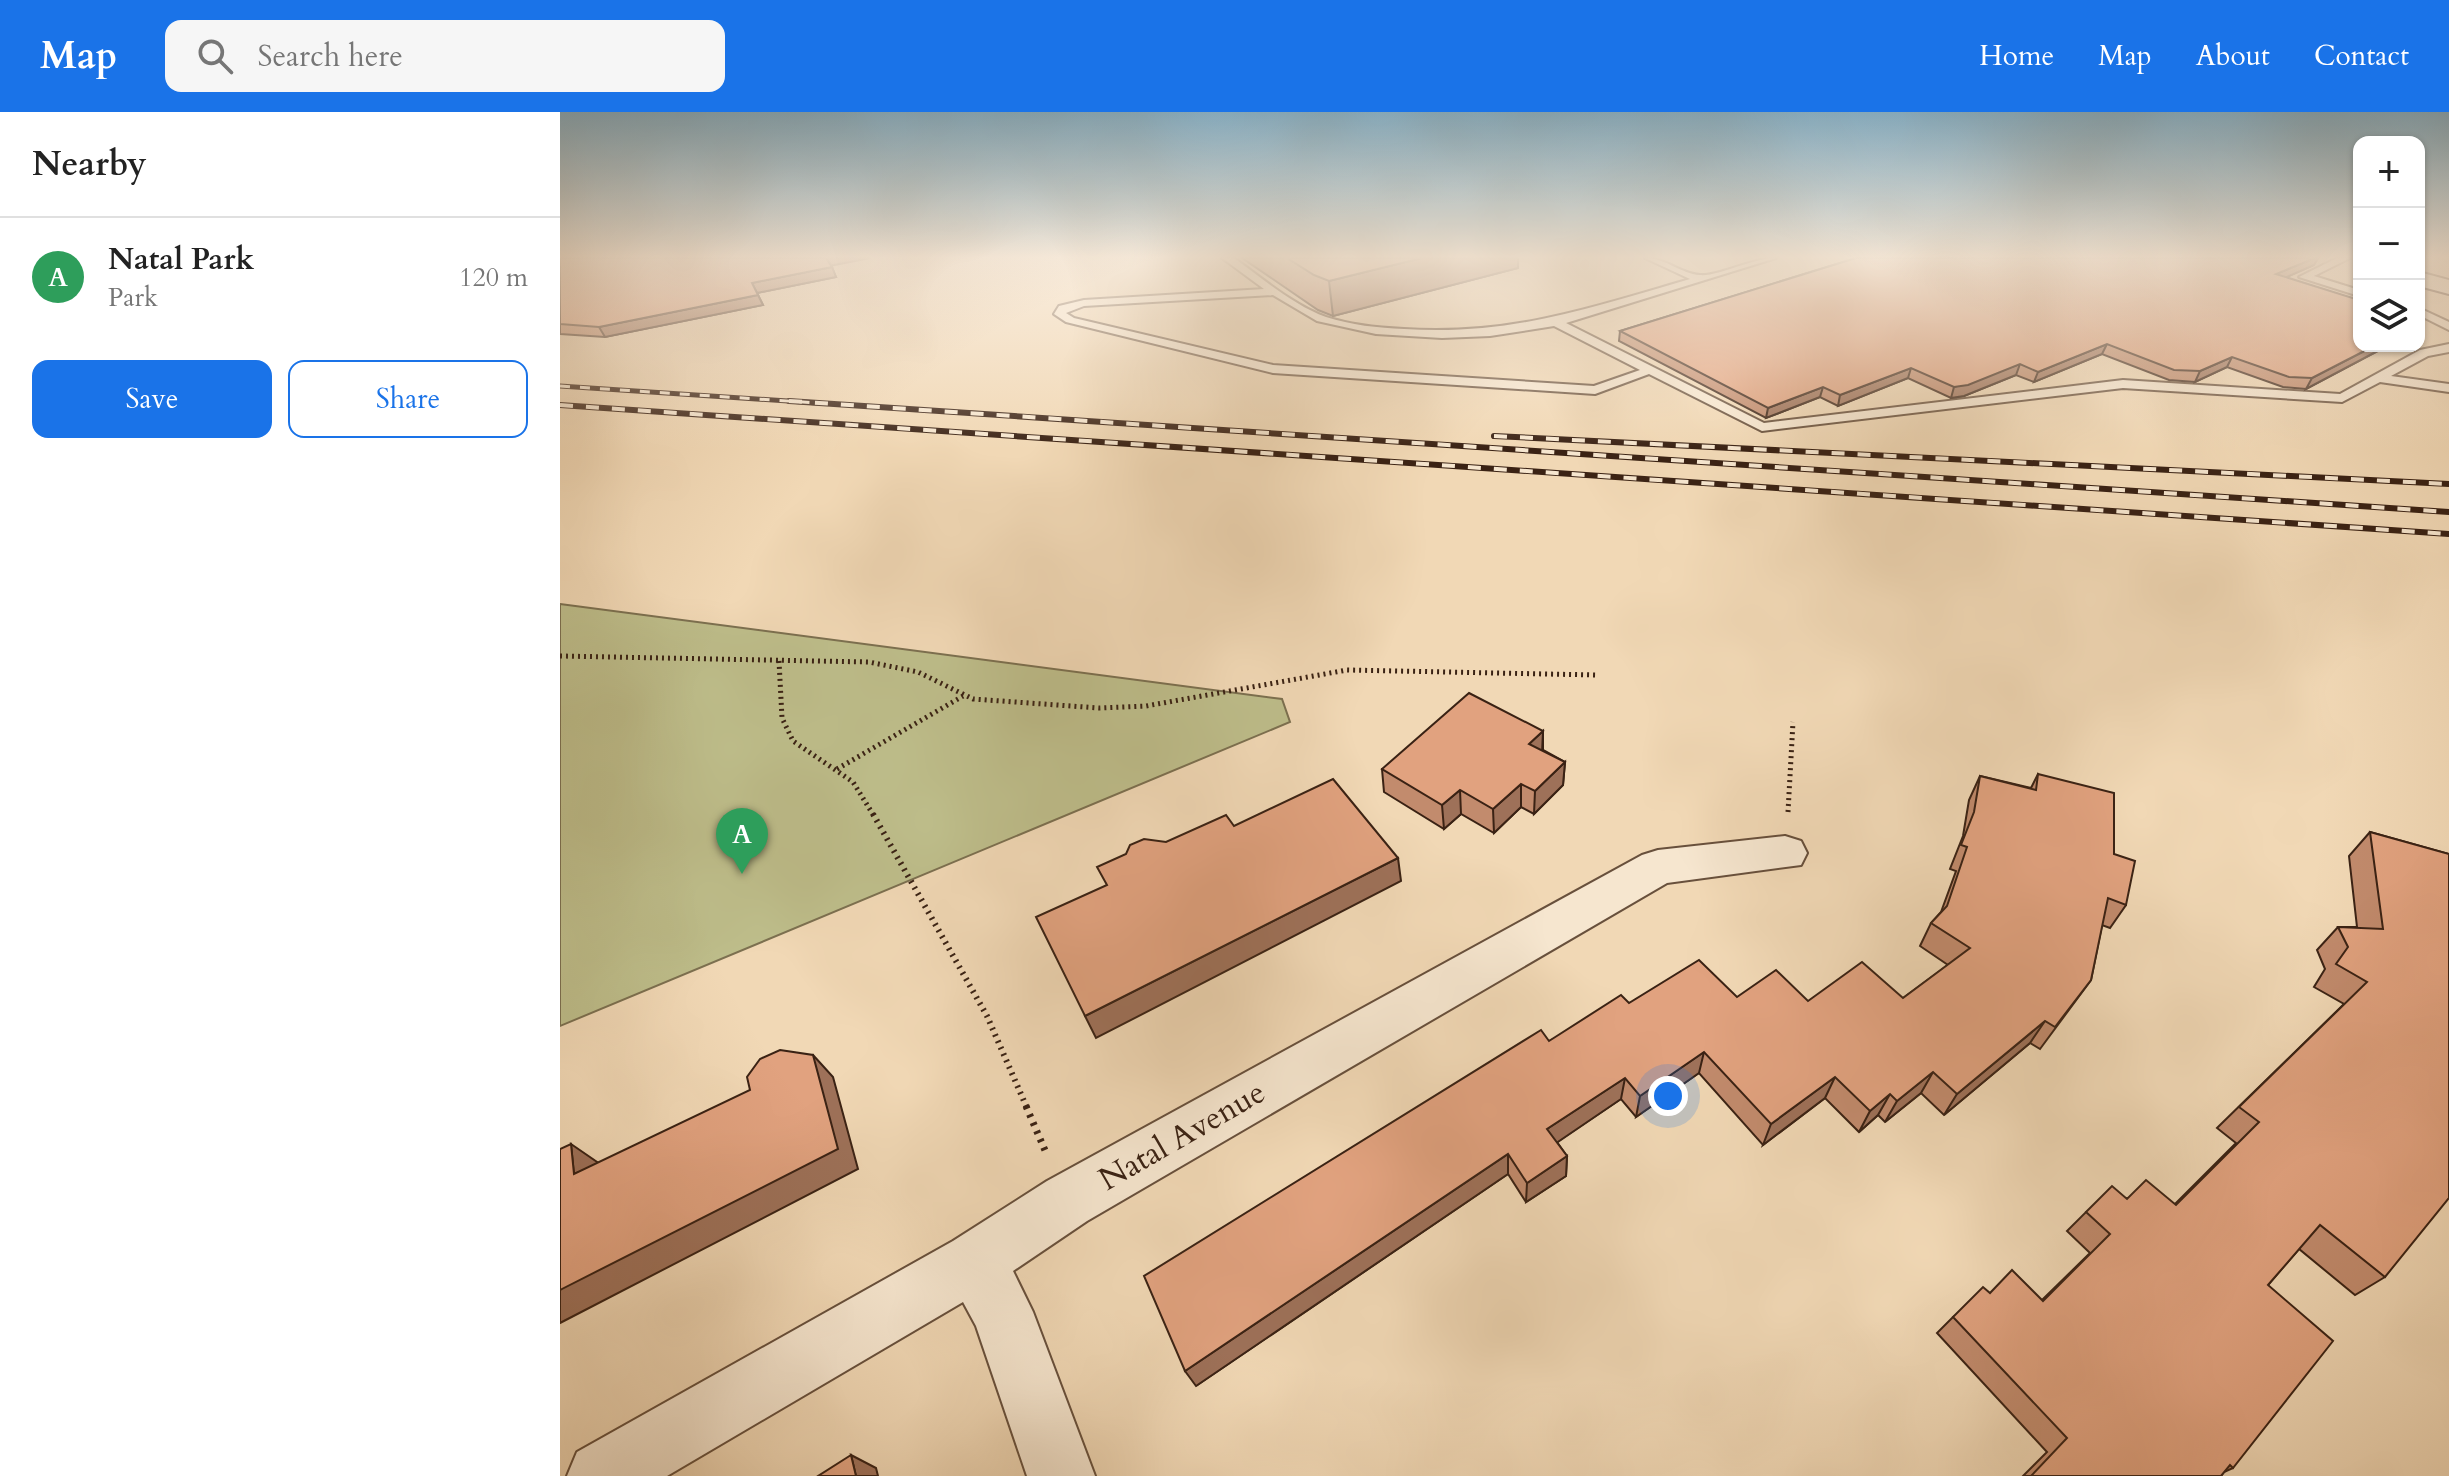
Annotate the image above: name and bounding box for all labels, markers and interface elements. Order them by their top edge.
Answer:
search box [165,20,725,92]
text: Map [40,30,117,82]
icon: search [193,34,237,78]
text: Search here [257,36,403,77]
text: Home [1979,37,2054,75]
text: Map [2098,37,2152,75]
text: About [2196,37,2270,75]
text: Contact [2314,37,2409,75]
map controls [2353,136,2425,352]
button: + [2353,136,2425,208]
text: Nearby [32,141,147,187]
button: − [2353,208,2425,280]
text: Natal Park [108,239,254,280]
text: A [48,260,68,295]
text: 120 m [459,260,528,295]
text: Park [108,280,158,315]
button: layers [2353,280,2425,352]
button: Save [32,360,272,438]
button: Share [288,360,528,438]
pin: A [716,808,768,874]
street label: Natal Avenue [1091,1071,1273,1201]
your location [1648,1076,1688,1116]

